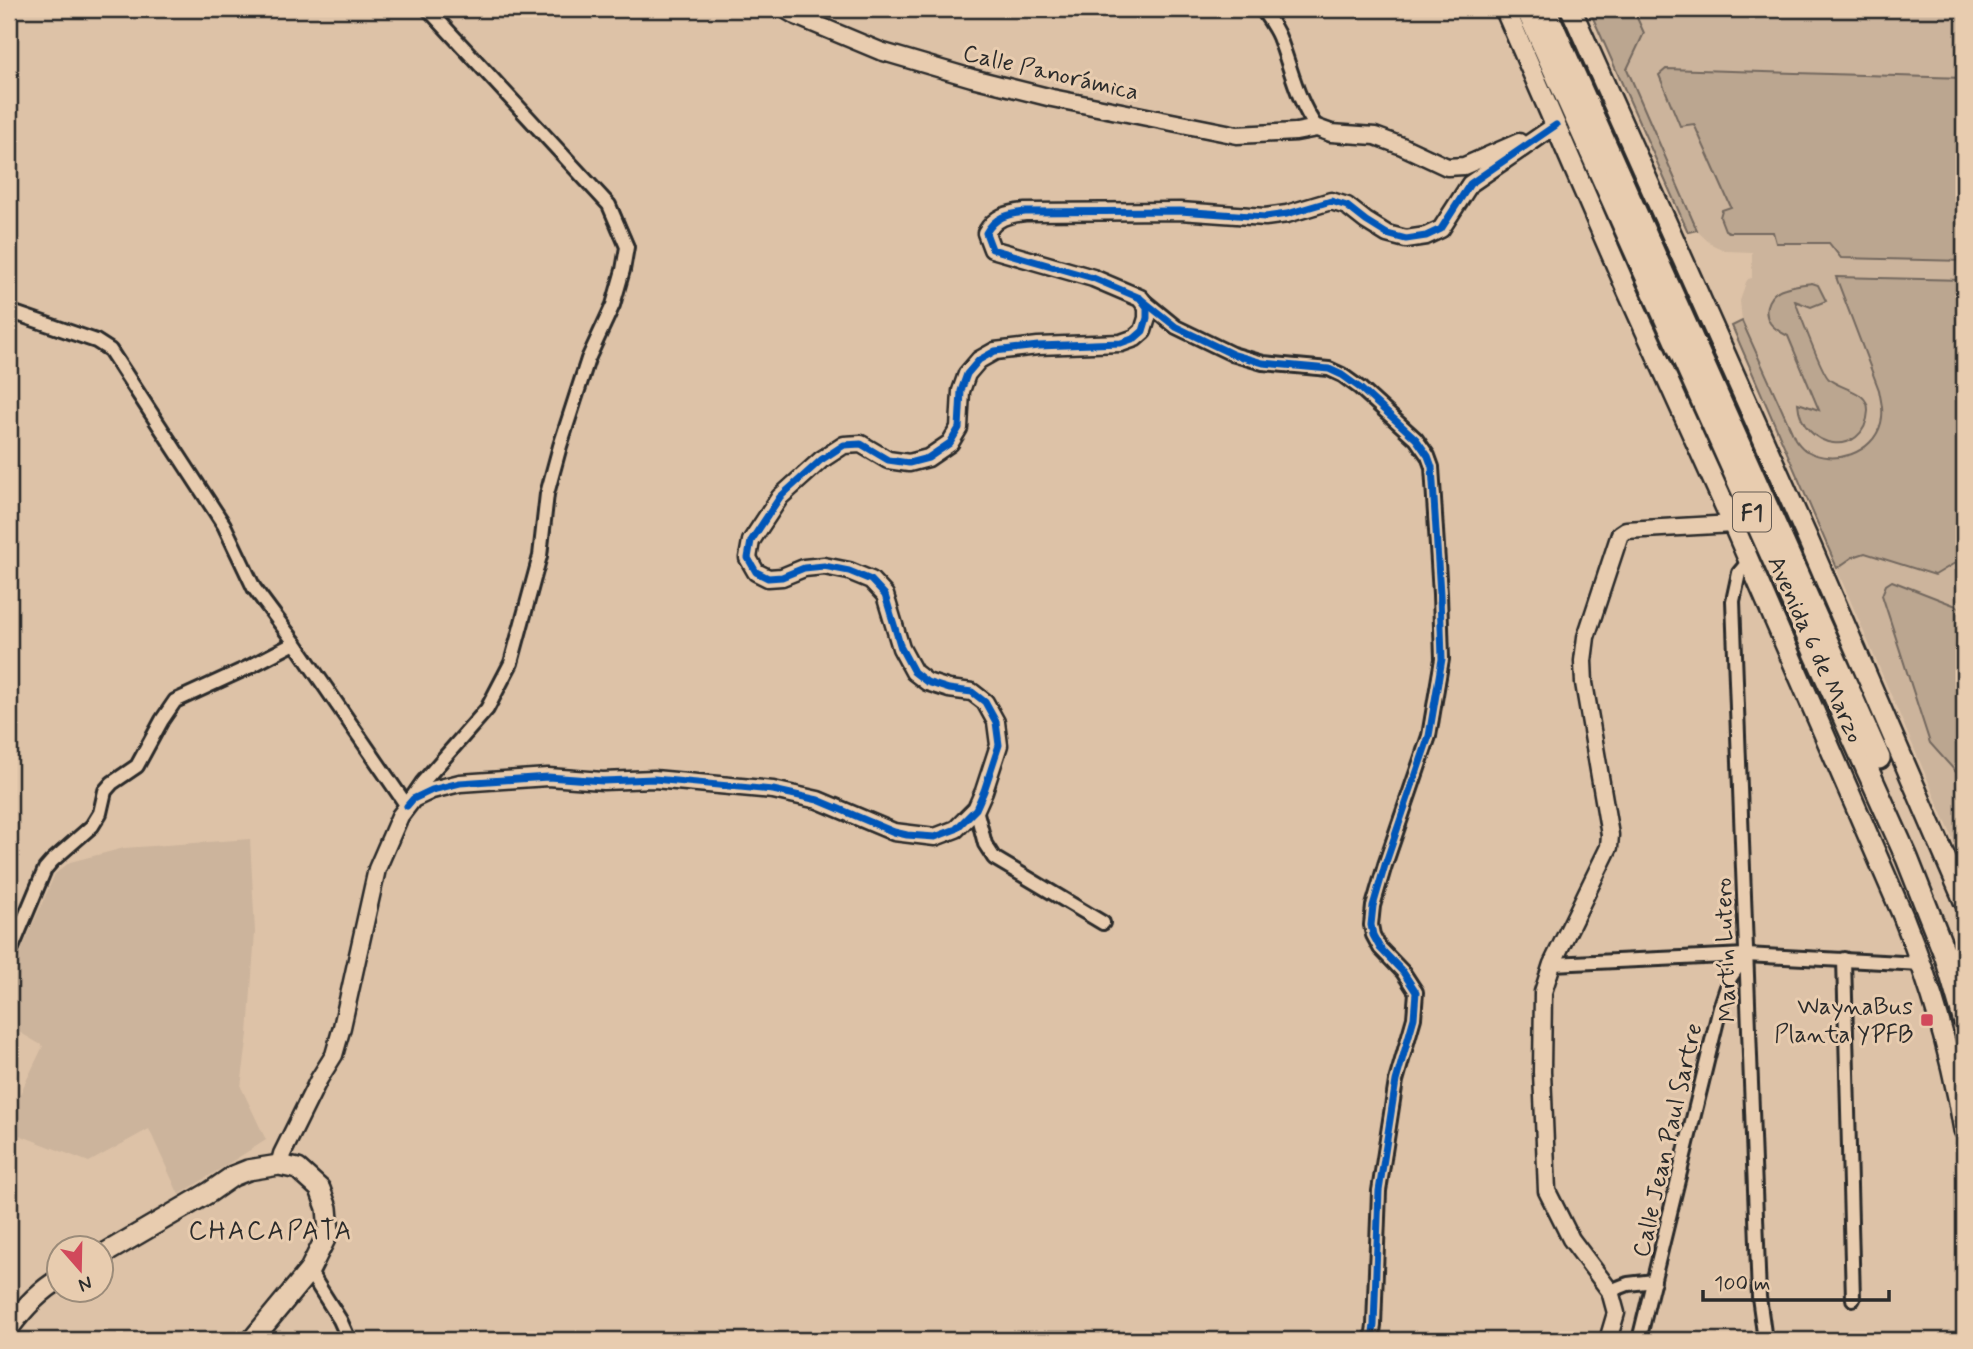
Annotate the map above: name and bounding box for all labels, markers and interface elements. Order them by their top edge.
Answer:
street label: Calle Panorámica [960,38,1142,109]
road number: F1 [1733,492,1771,532]
street label: Avenida 6 de Marzo [1759,551,1870,748]
street label: Martín Lutero [1708,877,1745,1023]
place label: WaynaBus Planta YPFB [1774,992,1913,1051]
marker: WaynaBus Planta YPFB [1919,1012,1935,1028]
street label: Calle Jean Paul Sartre [1626,1020,1710,1260]
district label: CHACAPATA [188,1215,354,1249]
north arrow [46,1234,116,1304]
scale bar [1703,1258,1889,1302]
text: N [75,1270,96,1297]
text: 100 m [1714,1270,1770,1298]

